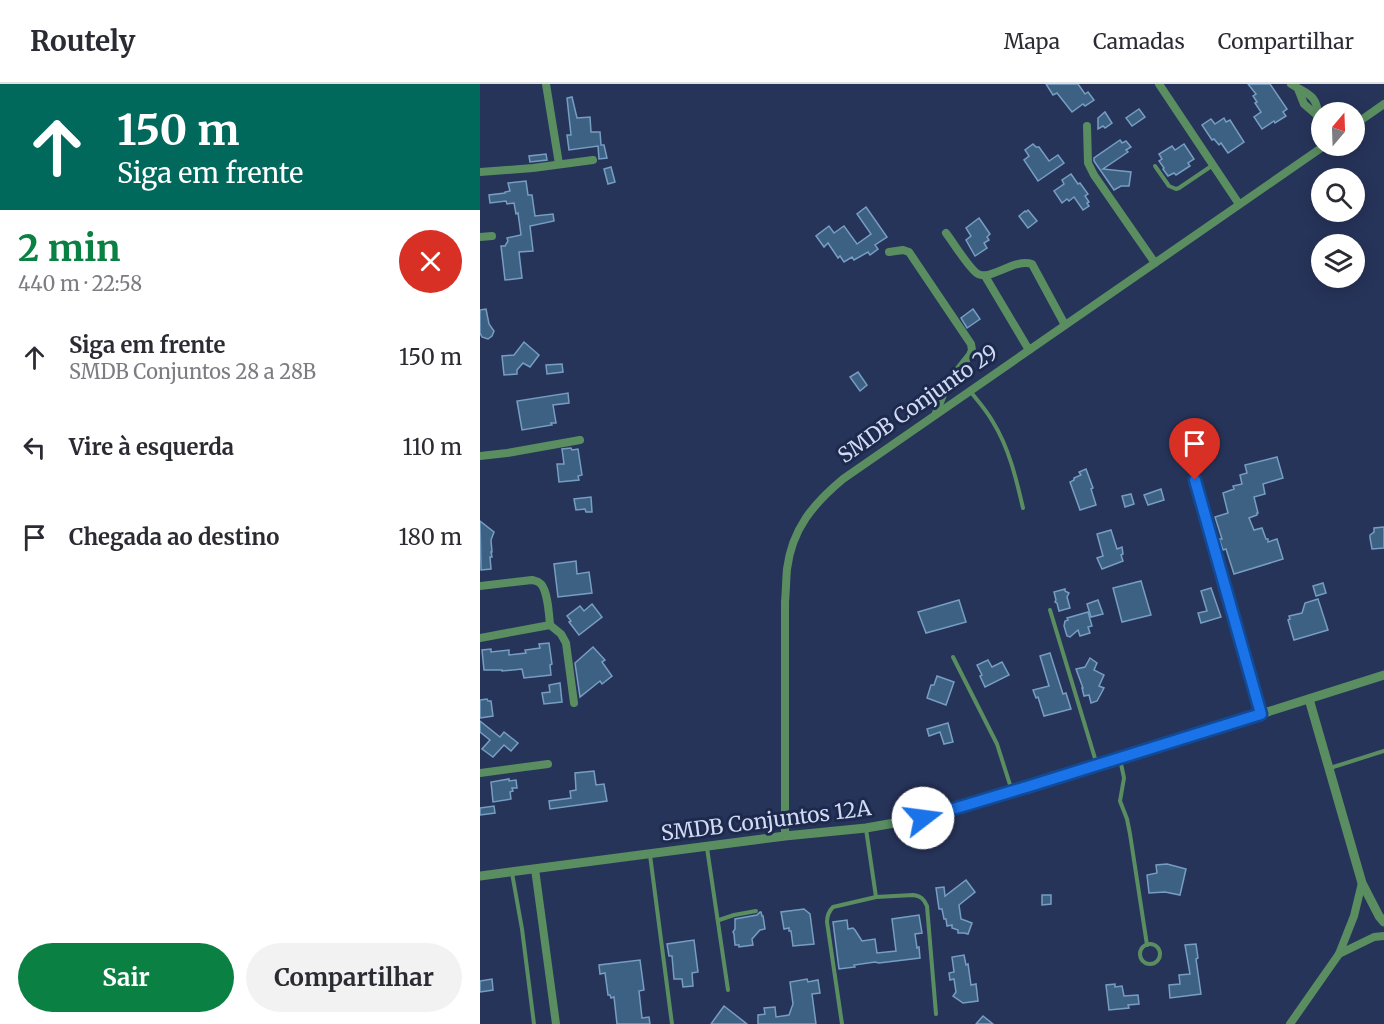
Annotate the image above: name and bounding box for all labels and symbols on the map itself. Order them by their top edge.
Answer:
north arrow [1311,102,1365,156]
street label: SMDB Conjunto 29 [832,338,1003,469]
pin [1169,418,1220,480]
position arrow [891,786,955,850]
street label: SMDB Conjuntos 12A [659,794,873,847]

